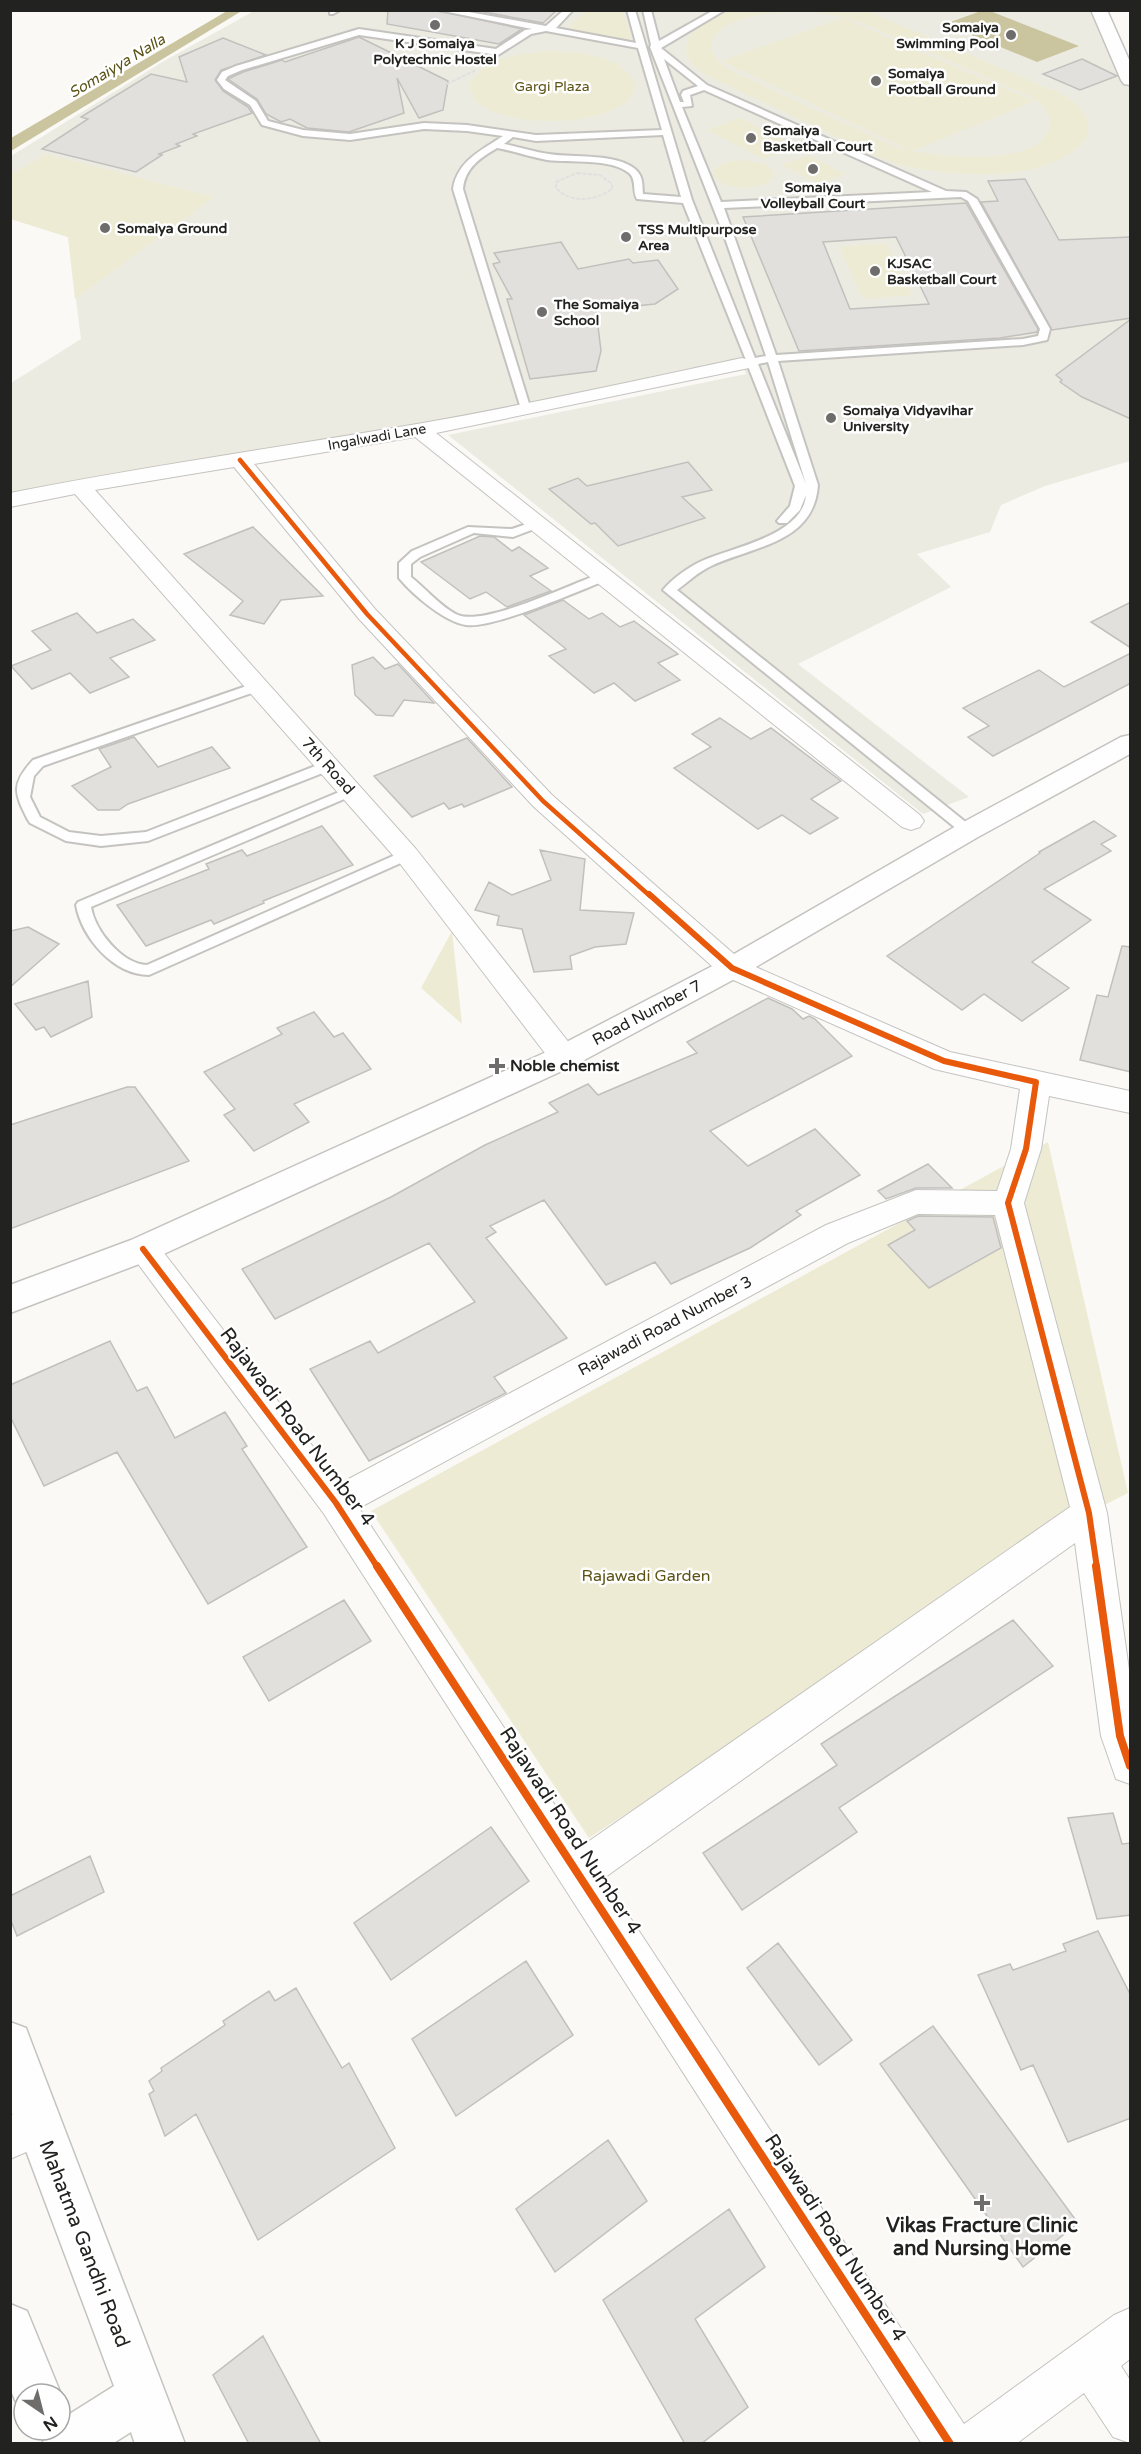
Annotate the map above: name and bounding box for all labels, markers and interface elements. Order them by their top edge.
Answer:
marker: K J Somaiya Polytechnic Hostel [428,18,442,32]
place label: Somaiya Swimming Pool [896,19,999,52]
marker: Somaiya Swimming Pool [1004,28,1018,42]
water label: Somaiyya Nalla [66,30,169,102]
place label: K J Somaiya Polytechnic Hostel [373,35,497,68]
place label: Somaiya Football Ground [888,65,996,98]
marker: Somaiya Football Ground [869,74,883,88]
park label: Gargi Plaza [514,78,590,95]
place label: Somaiya Basketball Court [763,122,873,155]
marker: Somaiya Basketball Court [744,131,758,145]
marker: Somaiya Volleyball Court [806,162,820,176]
place label: Somaiya Volleyball Court [761,179,866,212]
place label: Somaiya Ground [117,220,228,237]
marker: Somaiya Ground [98,221,112,235]
place label: TSS Multipurpose Area [637,221,756,254]
marker: TSS Multipurpose Area [619,230,633,244]
place label: KJSAC Basketball Court [887,255,997,288]
marker: KJSAC Basketball Court [868,264,882,278]
place label: The Somaiya School [553,296,639,329]
marker: The Somaiya School [535,305,549,319]
place label: Somaiya Vidyavihar University [843,402,974,435]
marker: Somaiya Vidyavihar University [824,411,838,425]
street label: Ingalwadi Lane [326,420,428,454]
street label: 7th Road [297,733,359,799]
street label: Road Number 7 [589,976,705,1050]
place label: Noble chemist [510,1056,620,1076]
marker: Noble chemist [488,1057,506,1075]
street label: Rajawadi Road Number 3 [575,1272,755,1380]
street label: Rajawadi Road Number 4 [214,1323,380,1531]
park label: Rajawadi Garden [582,1566,711,1586]
street label: Rajawadi Road Number 4 [494,1723,646,1939]
street label: Rajawadi Road Number 4 [759,2130,911,2346]
street label: Mahatma Gandhi Road [33,2137,135,2351]
marker: Vikas Fracture Clinic and Nursing Home [973,2194,991,2212]
place label: Vikas Fracture Clinic and Nursing Home [886,2214,1078,2261]
north arrow [12,2382,72,2442]
text: N [39,2412,61,2435]

